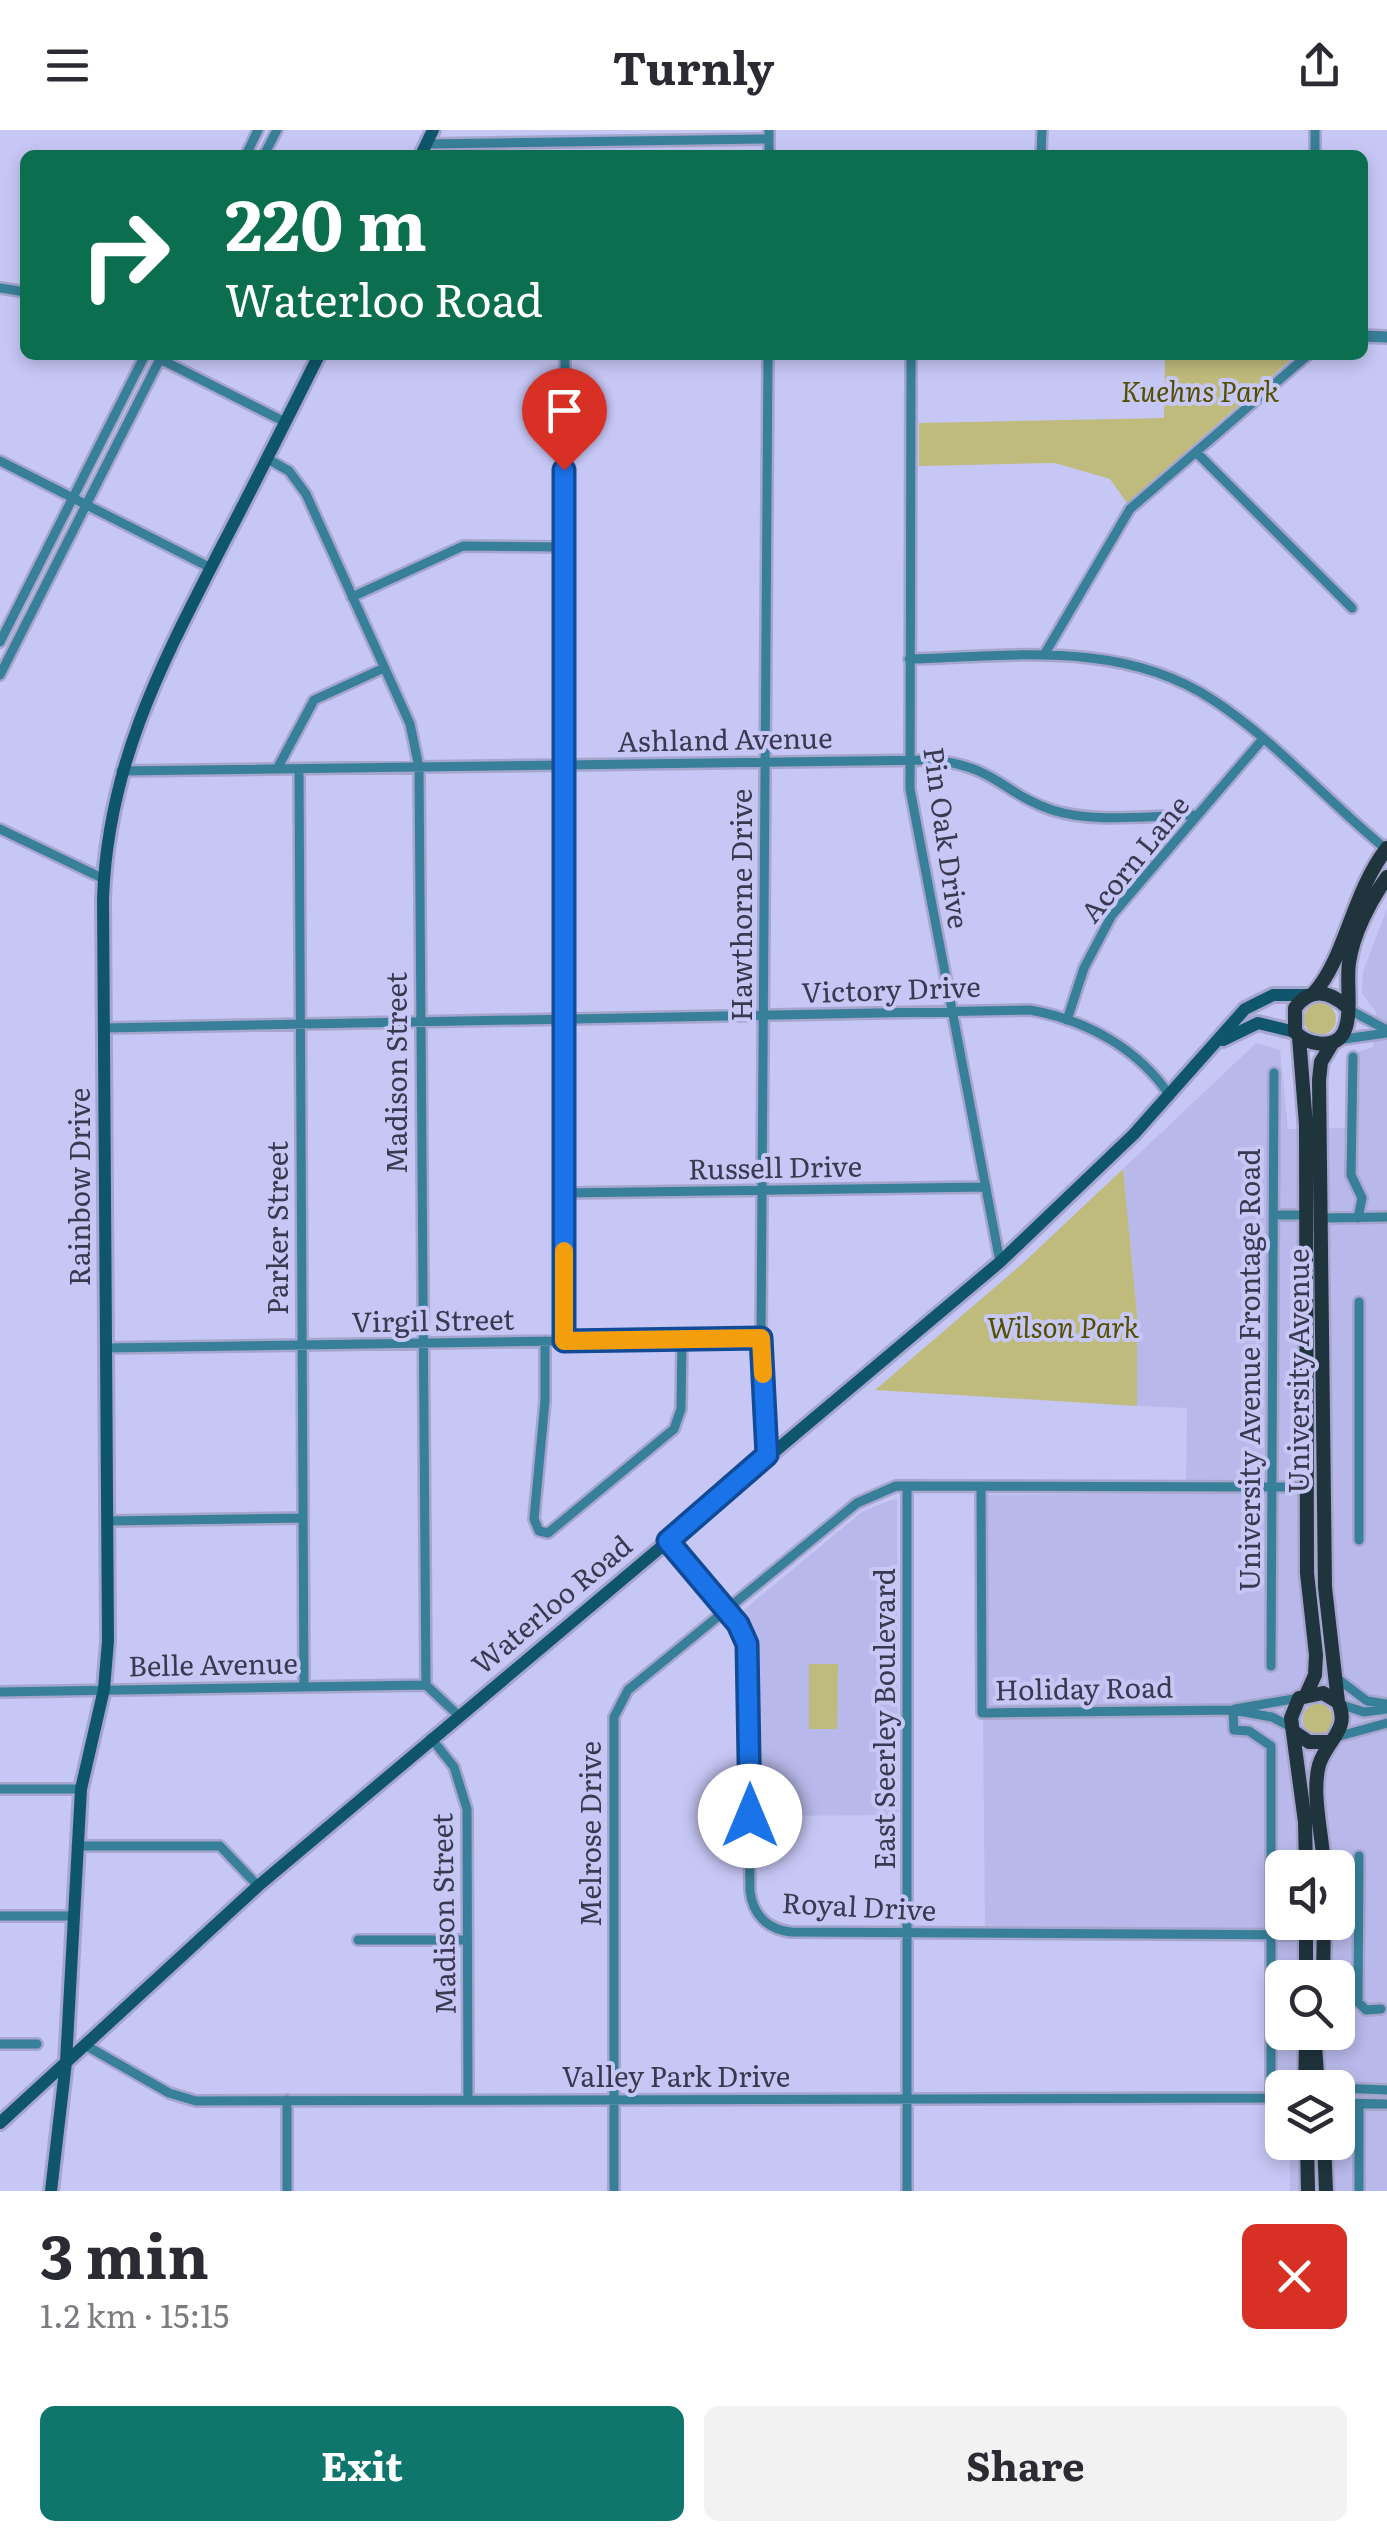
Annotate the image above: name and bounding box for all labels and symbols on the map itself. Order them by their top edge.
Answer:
pin [522,368,607,471]
park label: Kuehns Park [1121,369,1280,411]
street label: Ashland Avenue [617,715,833,761]
street label: Pin Oak Drive [914,744,982,931]
street label: Acorn Lane [1069,785,1198,931]
street label: Hawthorne Drive [719,789,761,1021]
street label: Victory Drive [801,964,981,1012]
street label: Madison Street [374,971,416,1174]
street label: Rainbow Drive [57,1088,99,1286]
street label: Parker Street [255,1140,297,1315]
street label: Russell Drive [688,1143,862,1189]
street label: University Avenue Frontage Road [1227,1148,1269,1592]
street label: University Avenue [1276,1249,1318,1493]
street label: Virgil Street [351,1297,515,1341]
park label: Wilson Park [987,1305,1140,1347]
street label: Waterloo Road [461,1524,640,1683]
street label: East Seerley Boulevard [862,1568,904,1870]
street label: Belle Avenue [128,1641,298,1685]
street label: Holiday Road [994,1664,1173,1710]
street label: Melrose Drive [568,1741,610,1927]
position arrow [698,1764,802,1868]
street label: Madison Street [419,1812,465,2015]
street label: Royal Drive [781,1880,937,1930]
street label: Valley Park Drive [562,2054,790,2096]

